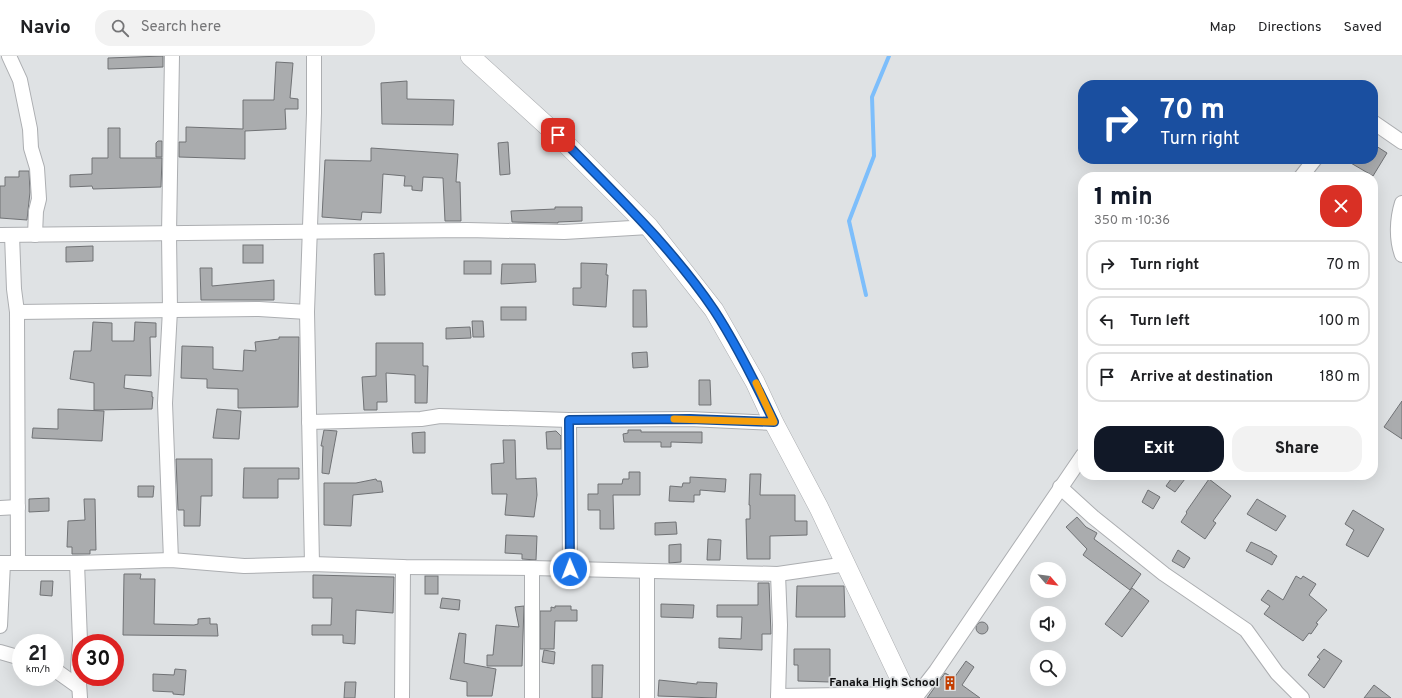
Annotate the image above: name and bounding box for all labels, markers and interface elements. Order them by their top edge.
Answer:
search box [95,10,375,46]
text: Navio [20,16,71,40]
icon: search [109,17,131,39]
text: Search here [141,18,221,37]
text: Map [1210,19,1236,36]
text: Directions [1258,19,1322,36]
text: Saved [1344,19,1382,36]
text: 70 m [1160,93,1225,129]
icon: right [1094,96,1146,148]
pin [541,118,575,152]
icon: arrive [547,124,569,146]
text: Turn right [1160,128,1240,151]
text: 1 min [1094,183,1153,213]
button: close [1320,185,1362,227]
text: 350 m · 10:36 [1094,213,1170,229]
icon: right [1096,254,1118,276]
text: Turn right [1130,256,1199,275]
text: 70 m [1327,256,1360,275]
icon: left [1096,310,1118,332]
text: Turn left [1130,312,1190,331]
text: 100 m [1319,312,1360,331]
icon: arrive [1096,366,1118,388]
text: Arrive at destination [1130,368,1273,387]
text: 180 m [1320,368,1360,387]
button: Exit [1094,426,1224,472]
button: Share [1232,426,1362,472]
position arrow [549,548,591,590]
north arrow [1030,562,1066,598]
map controls [1030,562,1066,686]
button: sound [1030,606,1066,642]
speed limit sign: 30 [72,634,124,686]
text: 21 [28,642,48,668]
button: search [1030,650,1066,686]
text: km/h [26,663,50,676]
place label: Fanaka High School [829,675,939,691]
building icon: Fanaka High School [942,675,958,691]

